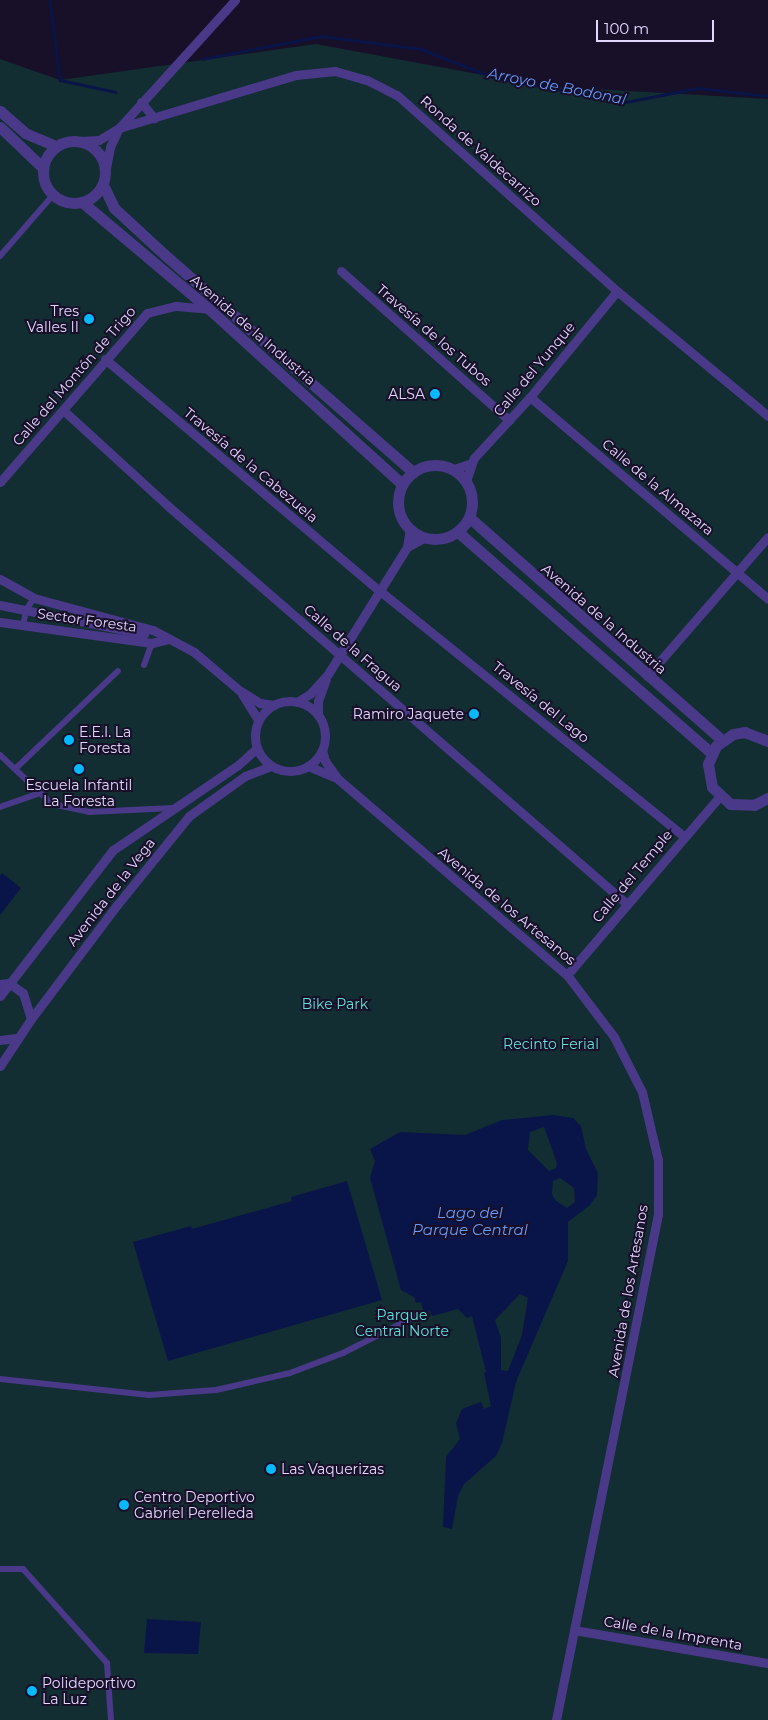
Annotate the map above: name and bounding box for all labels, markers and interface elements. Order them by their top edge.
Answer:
scale bar [598,10,716,42]
text: 100 m [604,19,649,38]
water label: Arroyo de Bodonal [486,64,628,108]
street label: Ronda de Valdecarrizo [417,92,545,210]
street label: Avenida de la Industria [187,271,319,389]
street label: Travesía de los Tubos [373,281,495,389]
street label: Calle del Montón de Trigo [9,303,139,449]
place label: Tres Valles II [27,303,79,336]
marker: Tres Valles II [83,313,95,325]
street label: Calle del Yunque [490,319,578,419]
place label: ALSA [388,386,425,402]
marker: ALSA [429,388,441,400]
street label: Travesía de la Cabezuela [181,404,321,526]
street label: Calle de la Almazara [599,435,717,539]
street label: Avenida de la Industria [538,560,670,678]
street label: Calle de la Fragua [301,601,405,695]
street label: Sector Foresta [36,605,138,635]
street label: Travesía del Lago [489,658,593,746]
place label: Ramiro Jaquete [353,706,464,722]
marker: Ramiro Jaquete [468,708,480,720]
place label: E.E.I. La Foresta [79,724,131,756]
marker: E.E.I. La Foresta [63,734,75,746]
marker: Escuela Infantil La Foresta [73,763,85,775]
place label: Escuela Infantil La Foresta [26,777,132,810]
street label: Calle del Temple [588,826,676,926]
street label: Avenida de la Vega [64,835,158,949]
street label: Avenida de los Artesanos [435,843,579,969]
park label: Bike Park [302,996,368,1012]
park label: Recinto Ferial [503,1036,599,1052]
water label: Lago del Parque Central [412,1203,528,1238]
street label: Avenida de los Artesanos [605,1204,651,1378]
park label: Parque Central Norte [355,1307,449,1340]
place label: Las Vaquerizas [281,1461,384,1477]
marker: Las Vaquerizas [265,1463,277,1475]
place label: Centro Deportivo Gabriel Perelleda [134,1489,255,1521]
marker: Centro Deportivo Gabriel Perelleda [118,1499,130,1511]
street label: Calle de la Imprenta [602,1613,744,1653]
place label: Polideportivo La Luz [42,1675,136,1708]
marker: Polideportivo La Luz [26,1685,38,1697]

